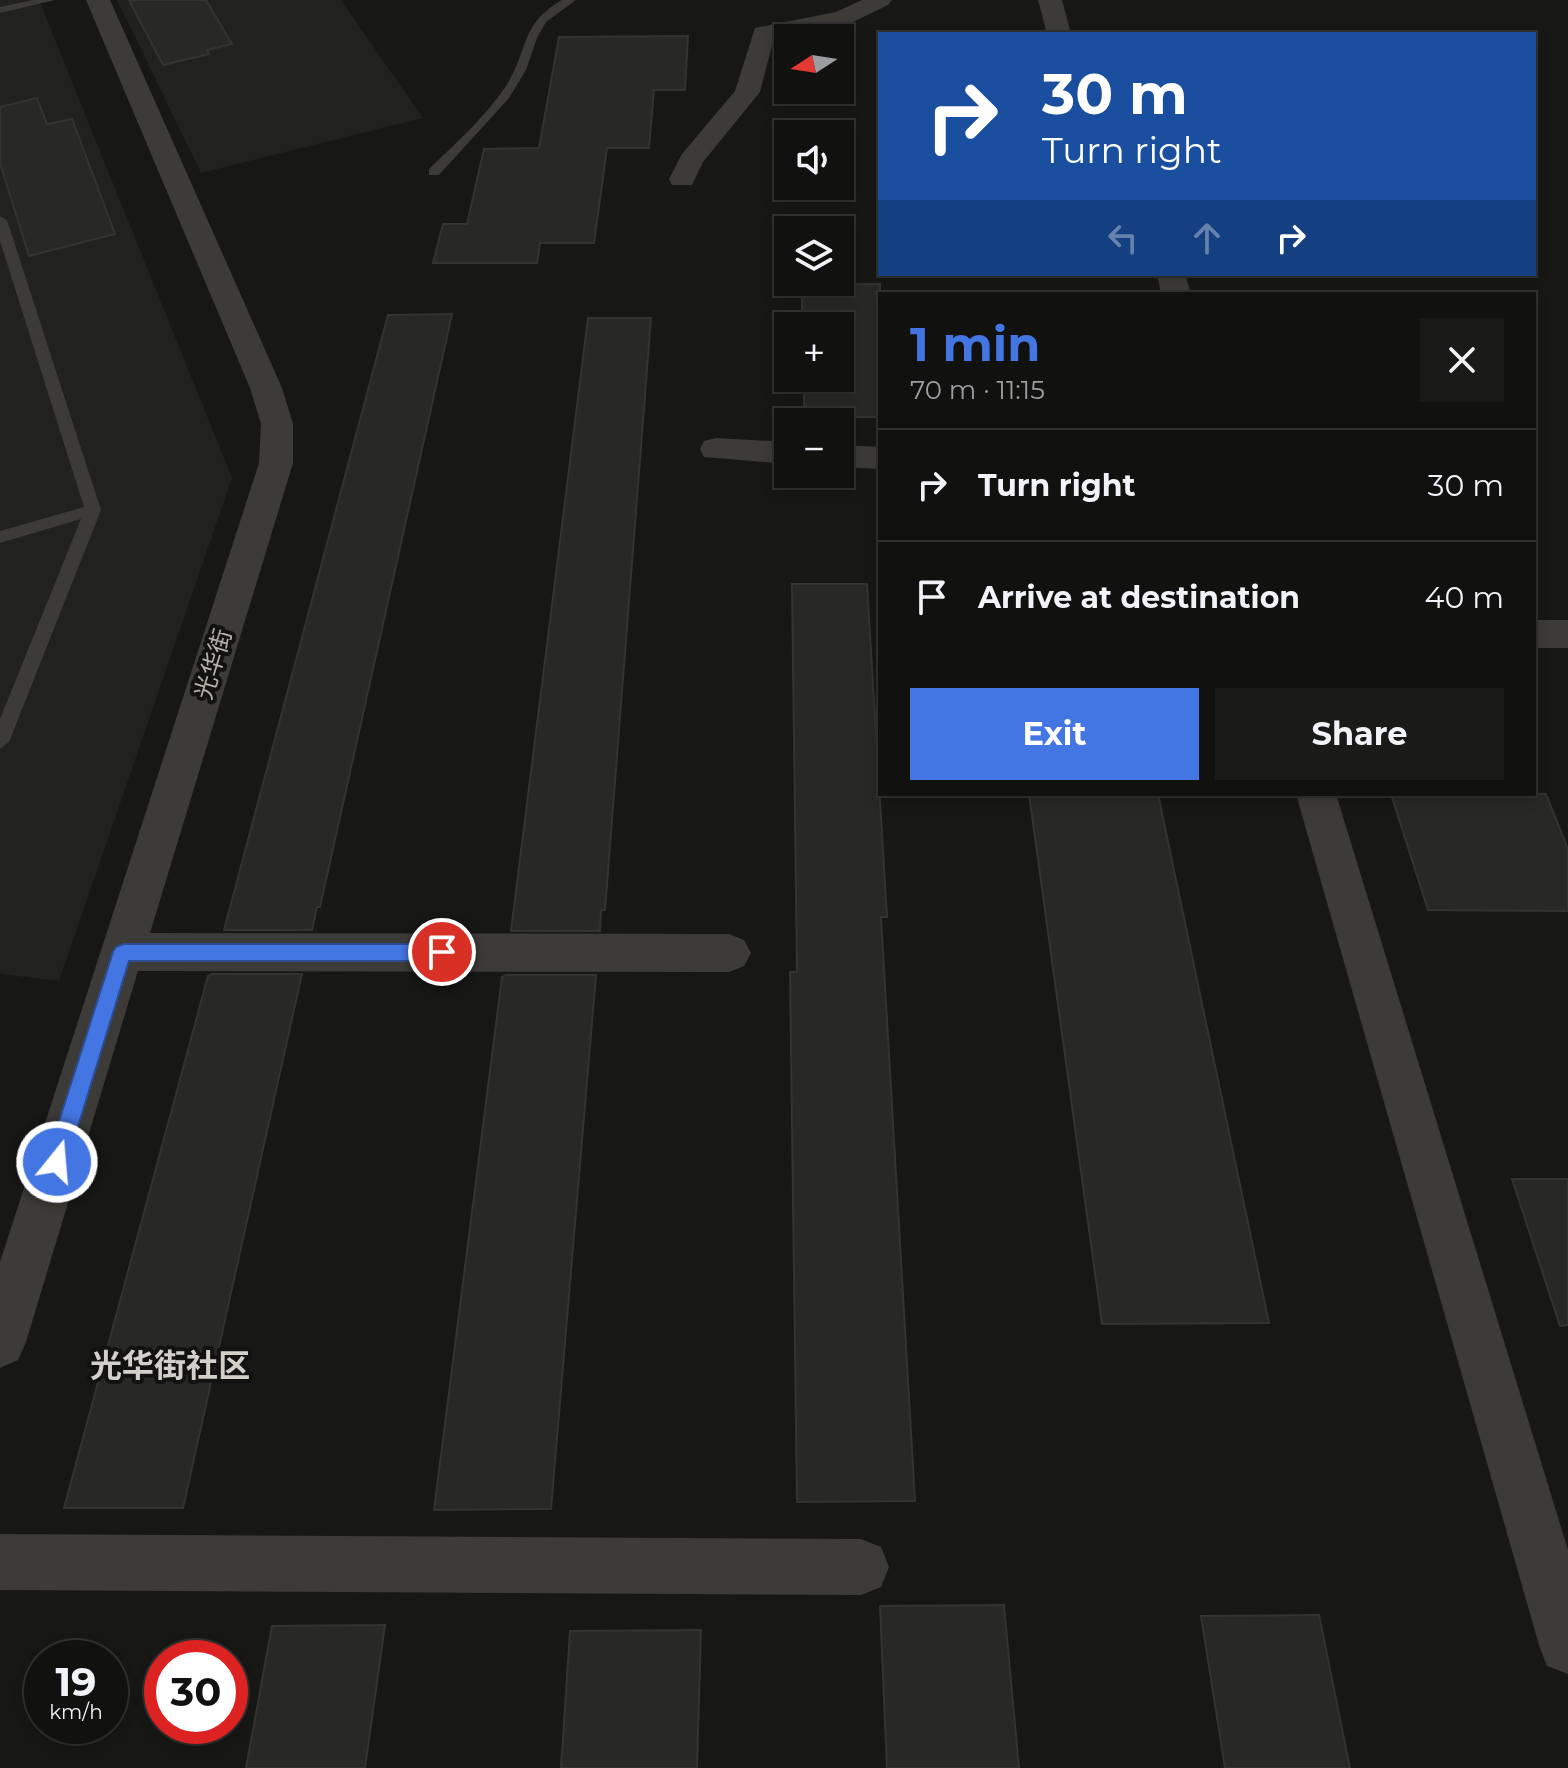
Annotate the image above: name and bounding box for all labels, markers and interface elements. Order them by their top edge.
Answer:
north arrow [774,24,854,104]
map controls [774,24,854,488]
text: 30 m [1042,60,1188,128]
icon: right [910,64,1014,168]
button: sound [774,120,854,200]
text: Turn right [1042,128,1222,172]
button: layers [774,216,854,296]
icon: left [1101,216,1145,260]
icon: ahead [1185,216,1229,260]
icon: right [1269,216,1313,260]
button: + [774,312,854,392]
text: 1 min [910,315,1040,373]
button: close [1420,318,1504,402]
text: 70 m · 11:15 [910,374,1045,406]
button: − [774,408,854,488]
icon: right [910,463,954,507]
text: Turn right [978,467,1135,504]
text: 30 m [1428,467,1504,504]
icon: arrive [910,575,954,619]
text: Arrive at destination [978,579,1300,616]
text: 40 m [1425,579,1504,616]
street label: 光华街 [189,625,237,703]
button: Exit [910,688,1199,780]
button: Share [1215,688,1504,780]
pin [408,918,476,986]
icon: arrive [420,930,464,974]
position arrow [15,1120,99,1204]
district label: 光华街社区 [90,1346,250,1385]
speed limit sign: 30 [144,1640,248,1744]
text: 19 [55,1657,97,1706]
text: km/h [49,1700,103,1724]

